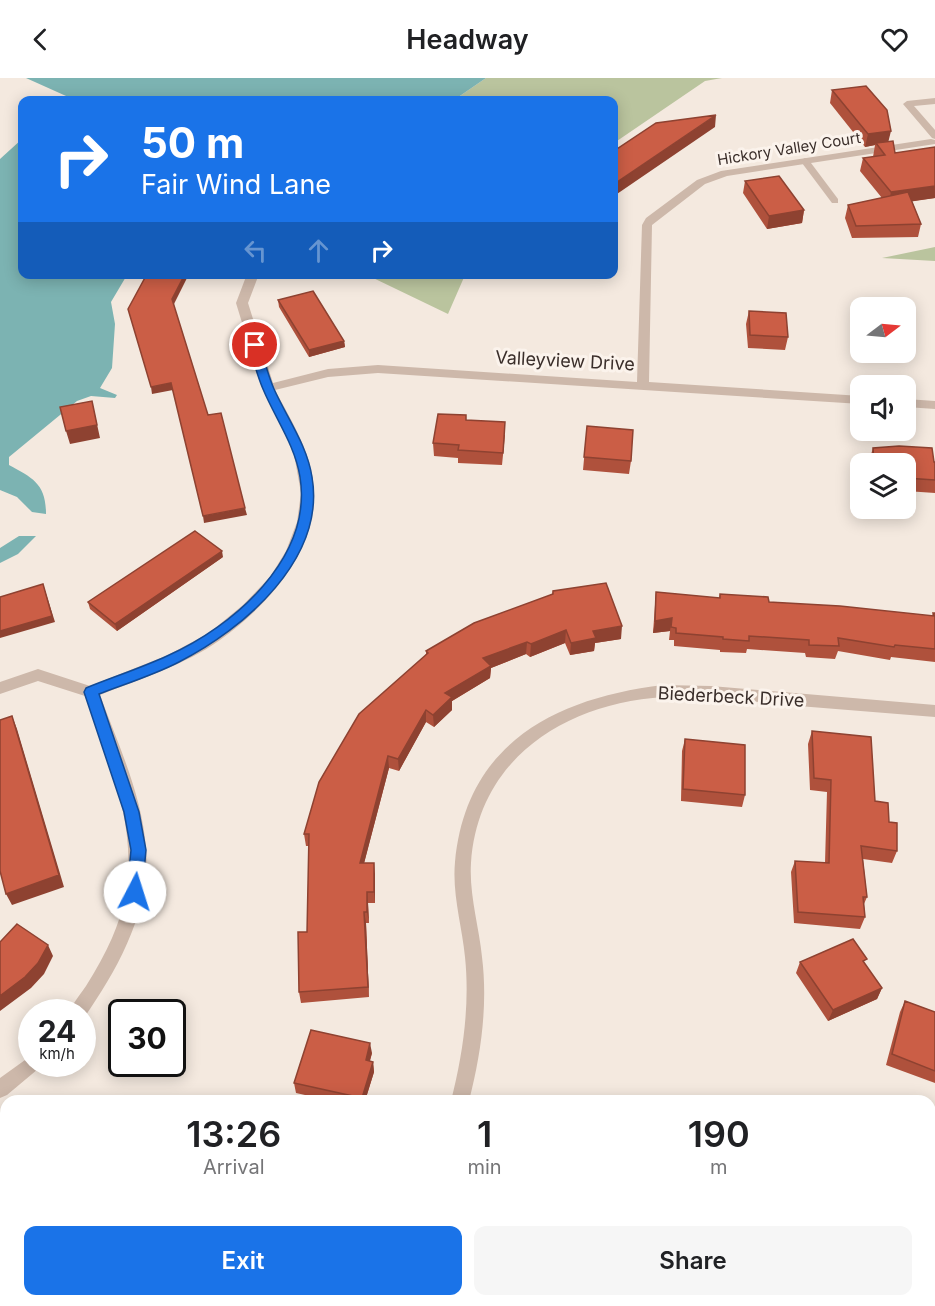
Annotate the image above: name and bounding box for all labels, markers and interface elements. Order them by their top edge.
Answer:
icon: back [24,23,57,56]
text: Headway [406,23,529,56]
icon: heart [878,23,911,56]
text: 50 m [141,117,244,168]
icon: right [42,120,120,198]
street label: Hickory Valley Court [716,128,862,169]
text: Fair Wind Lane [141,168,331,201]
icon: left [239,234,272,267]
icon: ahead [302,234,335,267]
icon: right [365,234,398,267]
north arrow [850,297,916,363]
map controls [850,297,916,519]
pin [229,319,280,370]
icon: arrive [238,328,271,361]
street label: Valleyview Drive [495,346,635,375]
button: sound [850,375,916,441]
button: layers [850,453,916,519]
street label: Biederbeck Drive [657,682,805,711]
position arrow [103,860,167,924]
speed limit sign: 30 [108,999,186,1077]
text: 24 [38,1013,76,1049]
text: km/h [39,1044,75,1063]
text: 13:26 [186,1112,281,1156]
text: 1 [477,1112,492,1156]
text: 190 [688,1112,750,1156]
text: Arrival [203,1155,264,1179]
text: min [467,1155,502,1179]
text: m [710,1155,728,1179]
button: Exit [24,1226,462,1295]
button: Share [474,1226,912,1295]

